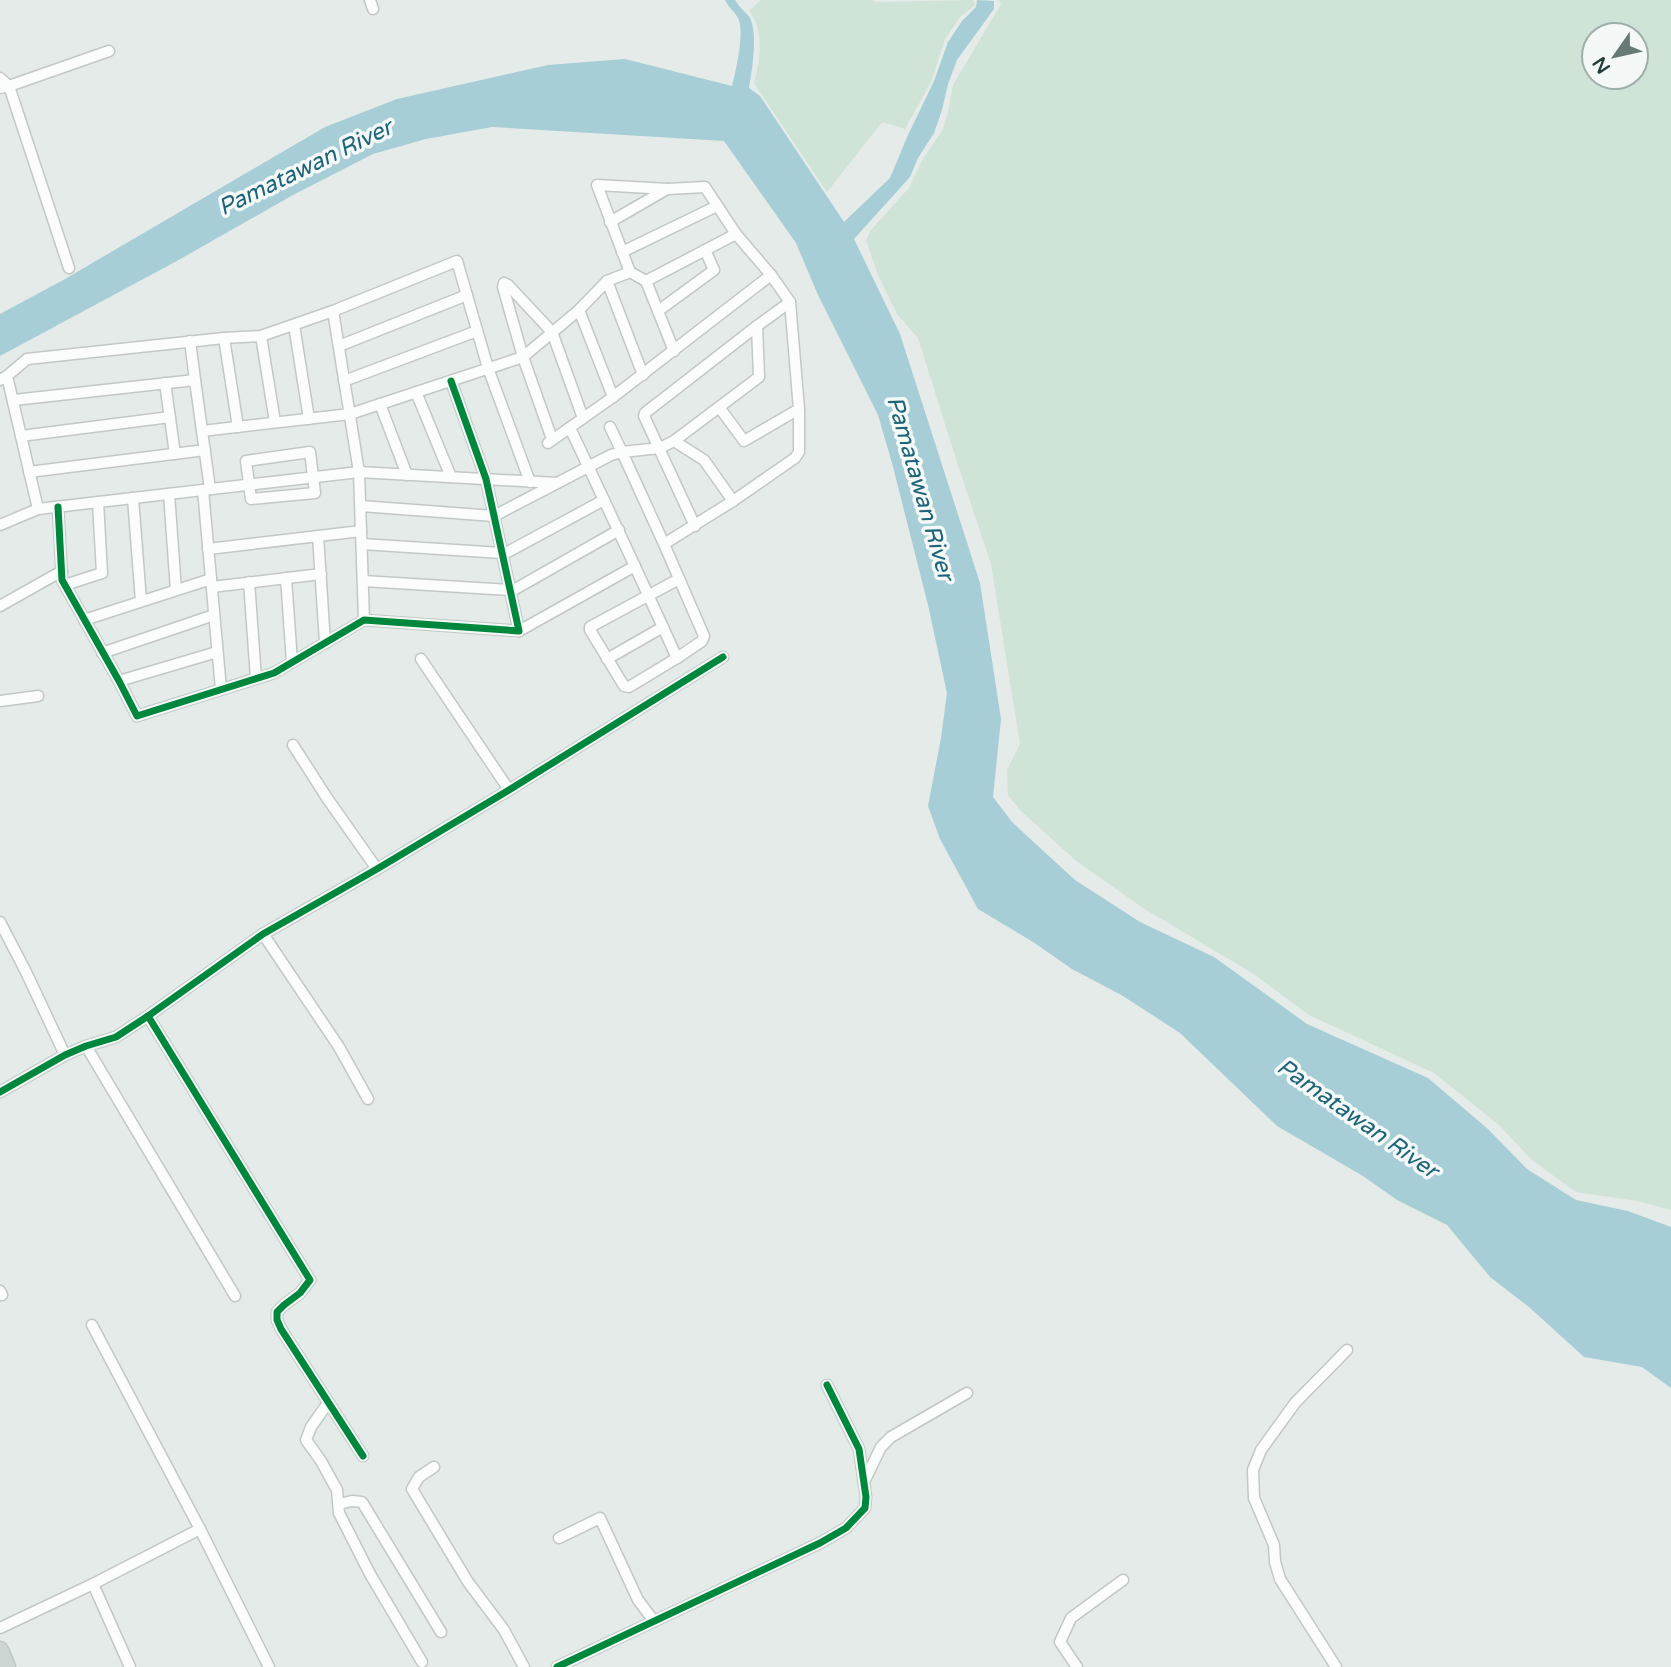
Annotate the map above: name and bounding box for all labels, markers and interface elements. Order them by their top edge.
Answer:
north arrow [1580,21,1650,91]
text: N [1588,52,1615,77]
water label: Pamatawan River [214,112,400,222]
water label: Pamatawan River [880,393,961,587]
water label: Pamatawan River [1272,1053,1446,1187]

